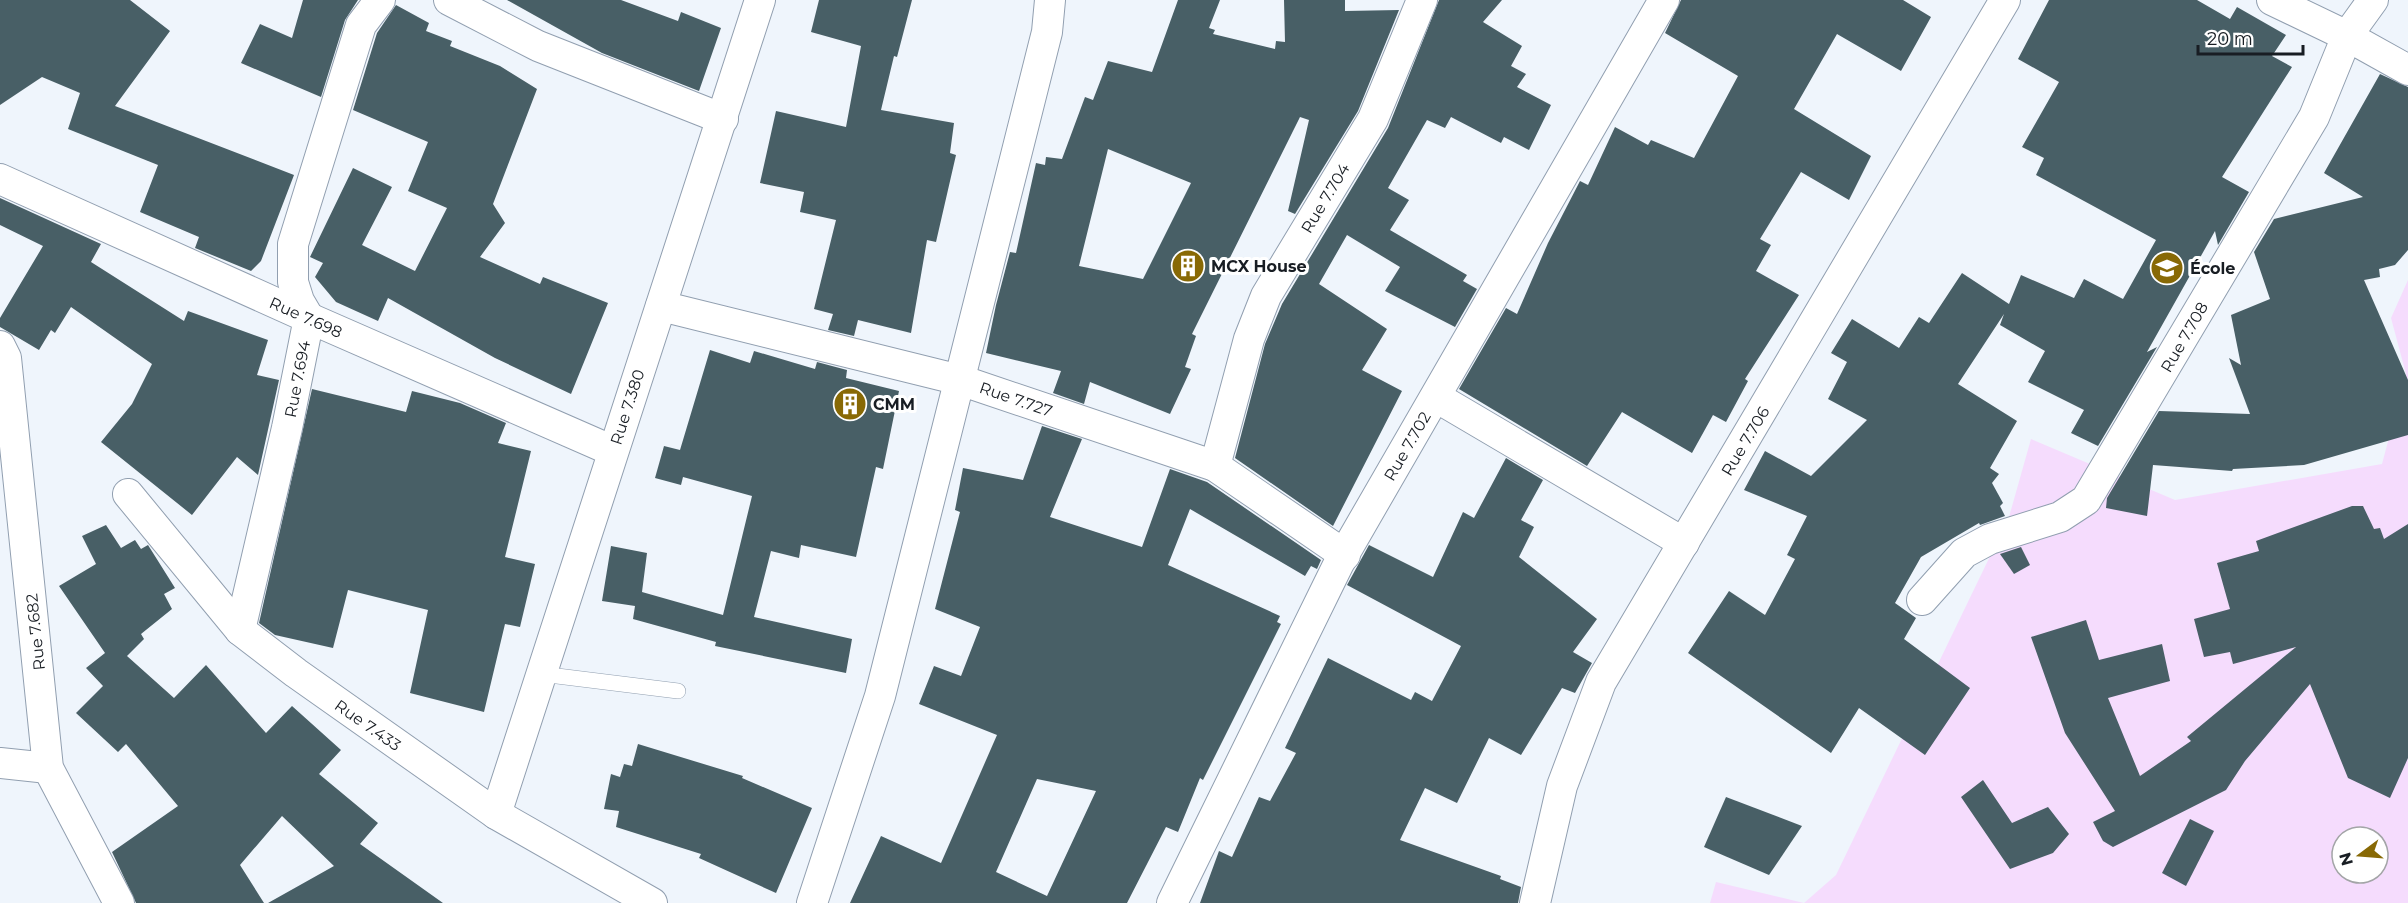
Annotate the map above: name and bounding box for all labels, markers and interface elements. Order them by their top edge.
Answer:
scale bar [2198,18,2303,56]
text: 20 m [2207,28,2253,50]
street label: Rue 7.704 [1297,159,1354,237]
building icon: MCX House [1170,248,1206,284]
school or university icon: École [2149,250,2185,286]
place label: MCX House [1211,257,1307,276]
place label: École [2190,259,2235,278]
street label: Rue 7.698 [266,293,345,342]
street label: Rue 7.708 [2157,299,2212,376]
street label: Rue 7.694 [281,339,314,419]
street label: Rue 7.380 [606,367,649,447]
street label: Rue 7.727 [977,378,1055,421]
building icon: CMM [832,386,868,422]
place label: CMM [873,395,915,414]
street label: Rue 7.706 [1717,403,1774,479]
street label: Rue 7.702 [1380,408,1435,484]
street label: Rue 7.682 [22,593,49,671]
street label: Rue 7.433 [331,696,404,755]
north arrow [2330,825,2390,885]
text: N [2335,850,2357,868]

